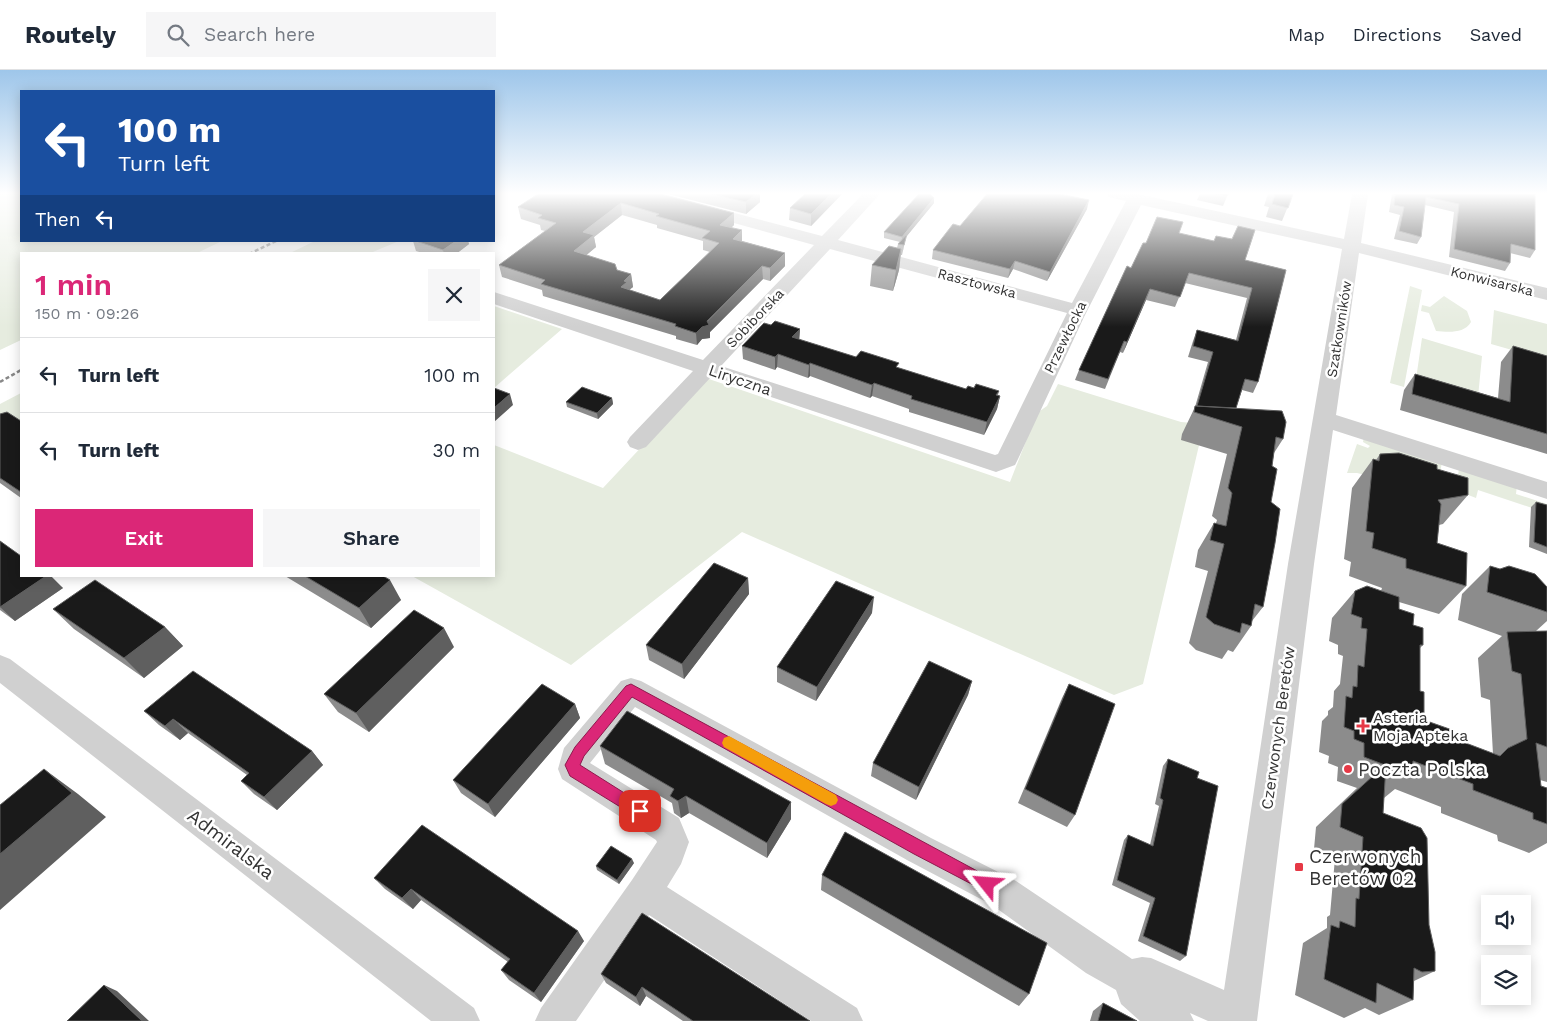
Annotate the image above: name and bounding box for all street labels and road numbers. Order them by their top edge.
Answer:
street label: Konwisarska [1449,263,1535,299]
street label: Rasztowska [936,265,1018,301]
street label: Szatkowników [1323,279,1355,378]
street label: Sobiborska [723,285,787,351]
street label: Przewłocka [1041,298,1089,376]
street label: Liryczna [706,360,774,400]
street label: Czerwonych Beretów [1257,645,1299,811]
street label: Admiralska [183,804,279,884]

